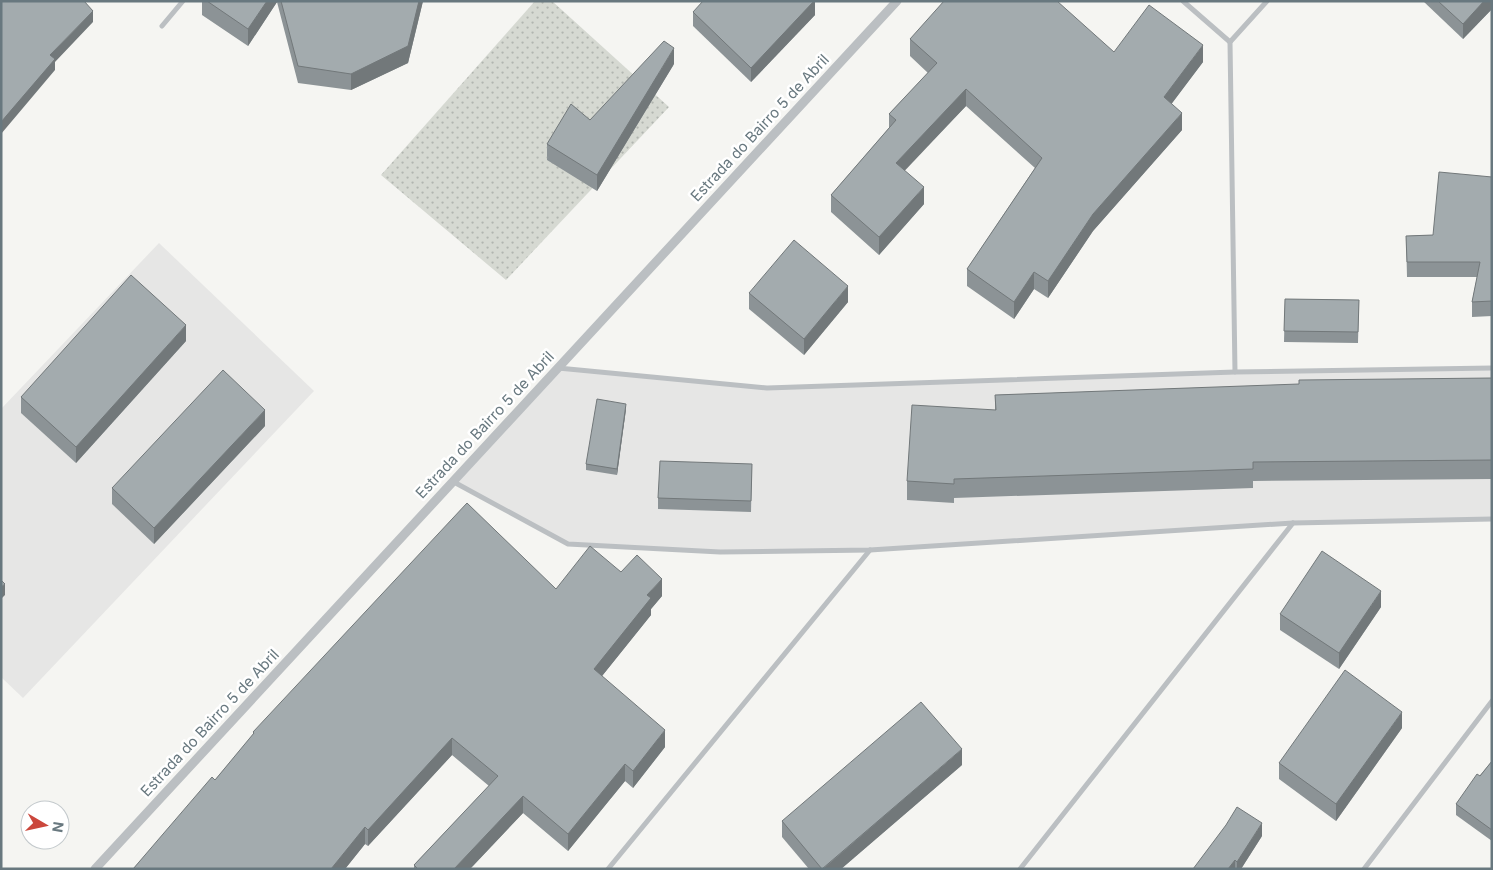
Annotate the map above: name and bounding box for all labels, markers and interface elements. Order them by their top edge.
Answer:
street label: Estrada do Bairro 5 de Abril [686,50,833,205]
street label: Estrada do Bairro 5 de Abril [411,347,558,502]
street label: Estrada do Bairro 5 de Abril [136,645,283,800]
north arrow [20,800,70,850]
text: N [49,821,68,834]

